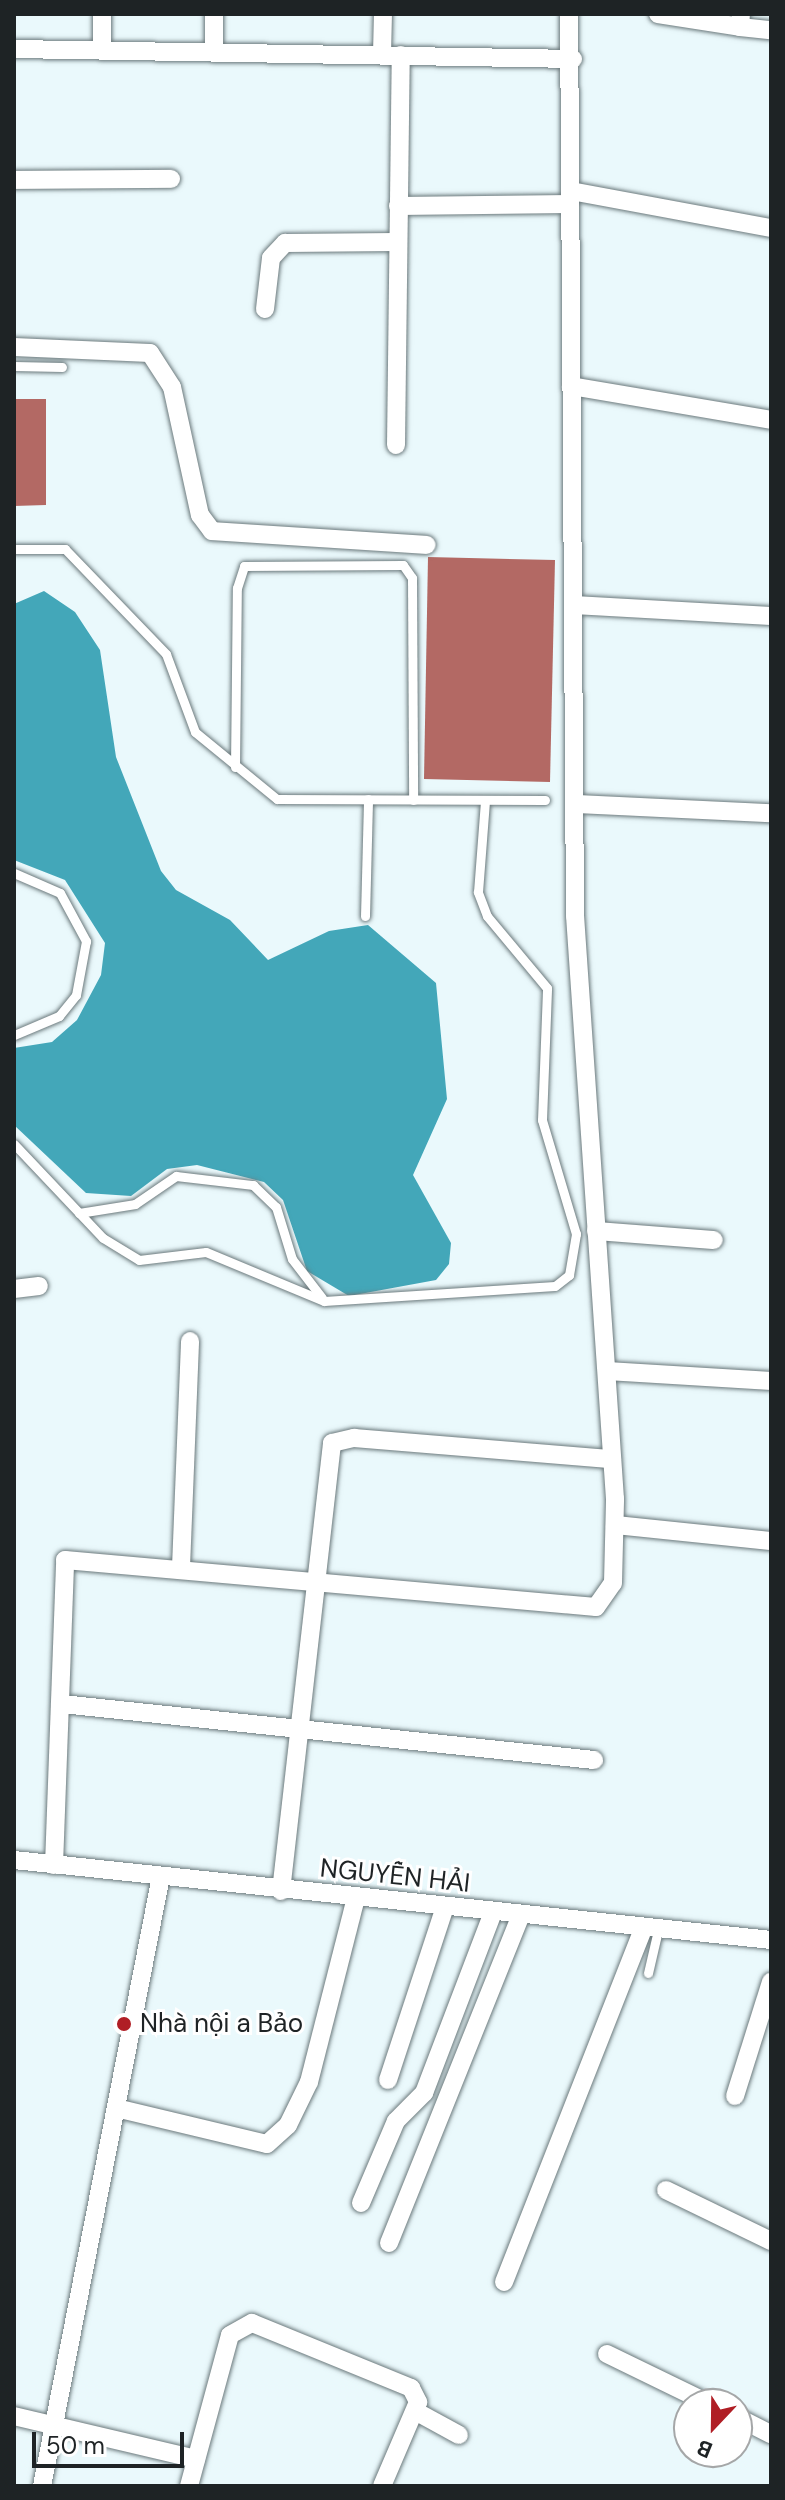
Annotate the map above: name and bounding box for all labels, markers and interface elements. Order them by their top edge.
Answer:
street label: NGUYỄN HẢI [319,1853,471,1899]
place label: Nhà nội a Bảo [140,2008,303,2040]
marker: Nhà nội a Bảo [115,2015,133,2033]
north arrow [673,2388,753,2468]
scale bar [36,2416,188,2466]
text: 50 m [46,2430,105,2461]
text: B [693,2433,717,2465]

